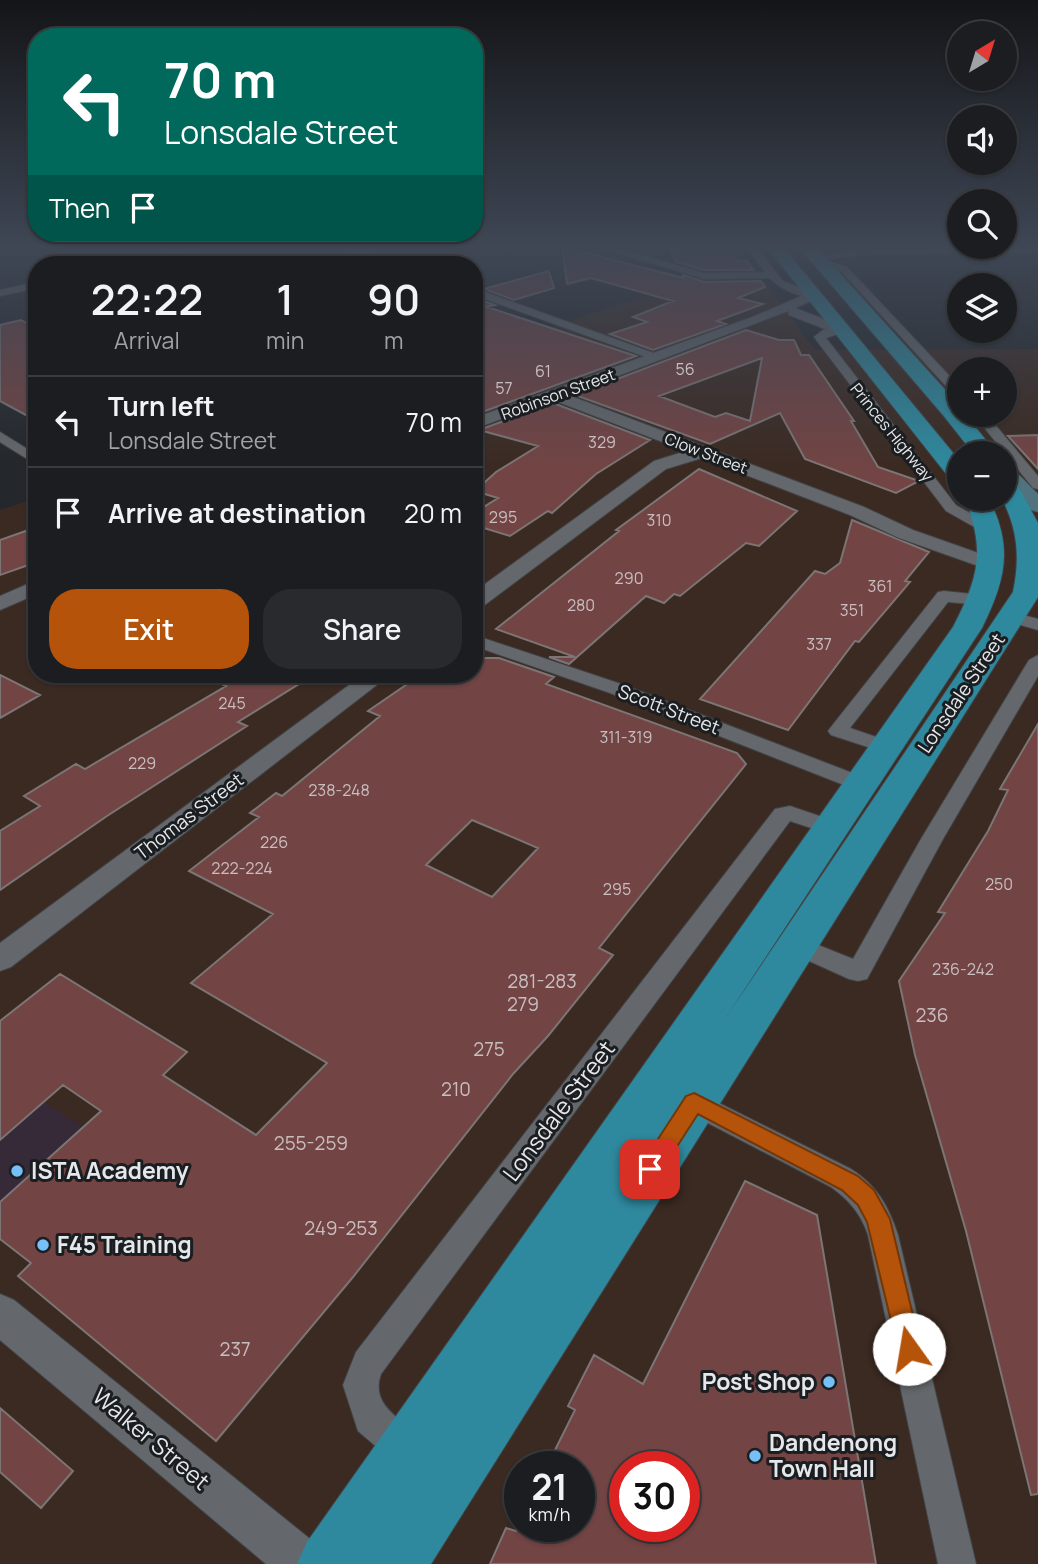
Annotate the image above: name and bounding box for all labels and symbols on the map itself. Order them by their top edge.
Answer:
north arrow [947,21,1017,91]
house number: 56 [675,358,695,380]
house number: 61 [535,360,551,382]
street label: Robinson Street [498,363,618,425]
house number: 57 [495,377,513,399]
street label: Princes Highway [846,378,939,486]
street label: Clow Street [662,427,750,479]
house number: 329 [588,431,616,453]
house number: 295 [489,506,517,528]
house number: 310 [647,509,671,531]
house number: 290 [615,567,643,589]
house number: 361 [868,575,892,597]
house number: 280 [567,594,595,616]
house number: 351 [840,599,864,621]
street label: Lonsdale Street [911,628,1011,758]
house number: 337 [806,633,832,655]
street label: Scott Street [614,678,724,740]
house number: 245 [218,692,246,714]
house number: 311-319 [599,726,653,748]
house number: 229 [128,752,156,774]
street label: Thomas Street [129,766,249,866]
house number: 238-248 [308,779,370,801]
house number: 226 [260,831,288,853]
house number: 222-224 [211,857,273,879]
house number: 250 [985,873,1013,895]
house number: 295 [603,878,631,900]
house number: 236-242 [932,958,994,980]
house number: 281-283 [507,968,577,994]
house number: 279 [507,991,539,1017]
house number: 236 [915,1002,949,1028]
street label: Lonsdale Street [495,1034,622,1187]
house number: 275 [473,1036,505,1062]
house number: 210 [441,1076,471,1102]
house number: 255-259 [274,1130,348,1156]
pin [620,1139,680,1199]
place label: ISTA Academy [31,1154,189,1186]
marker: ISTA Academy [9,1163,25,1179]
house number: 249-253 [304,1215,378,1241]
place label: F45 Training [57,1228,192,1260]
marker: F45 Training [35,1237,51,1253]
position arrow [872,1312,946,1386]
house number: 237 [220,1336,250,1362]
place label: Post Shop [702,1365,815,1397]
marker: Post Shop [821,1374,837,1390]
street label: Walker Street [86,1380,217,1497]
place label: Dandenong Town Hall [769,1426,897,1484]
marker: Dandenong Town Hall [747,1448,763,1464]
speed limit sign: 30 [609,1451,700,1542]

